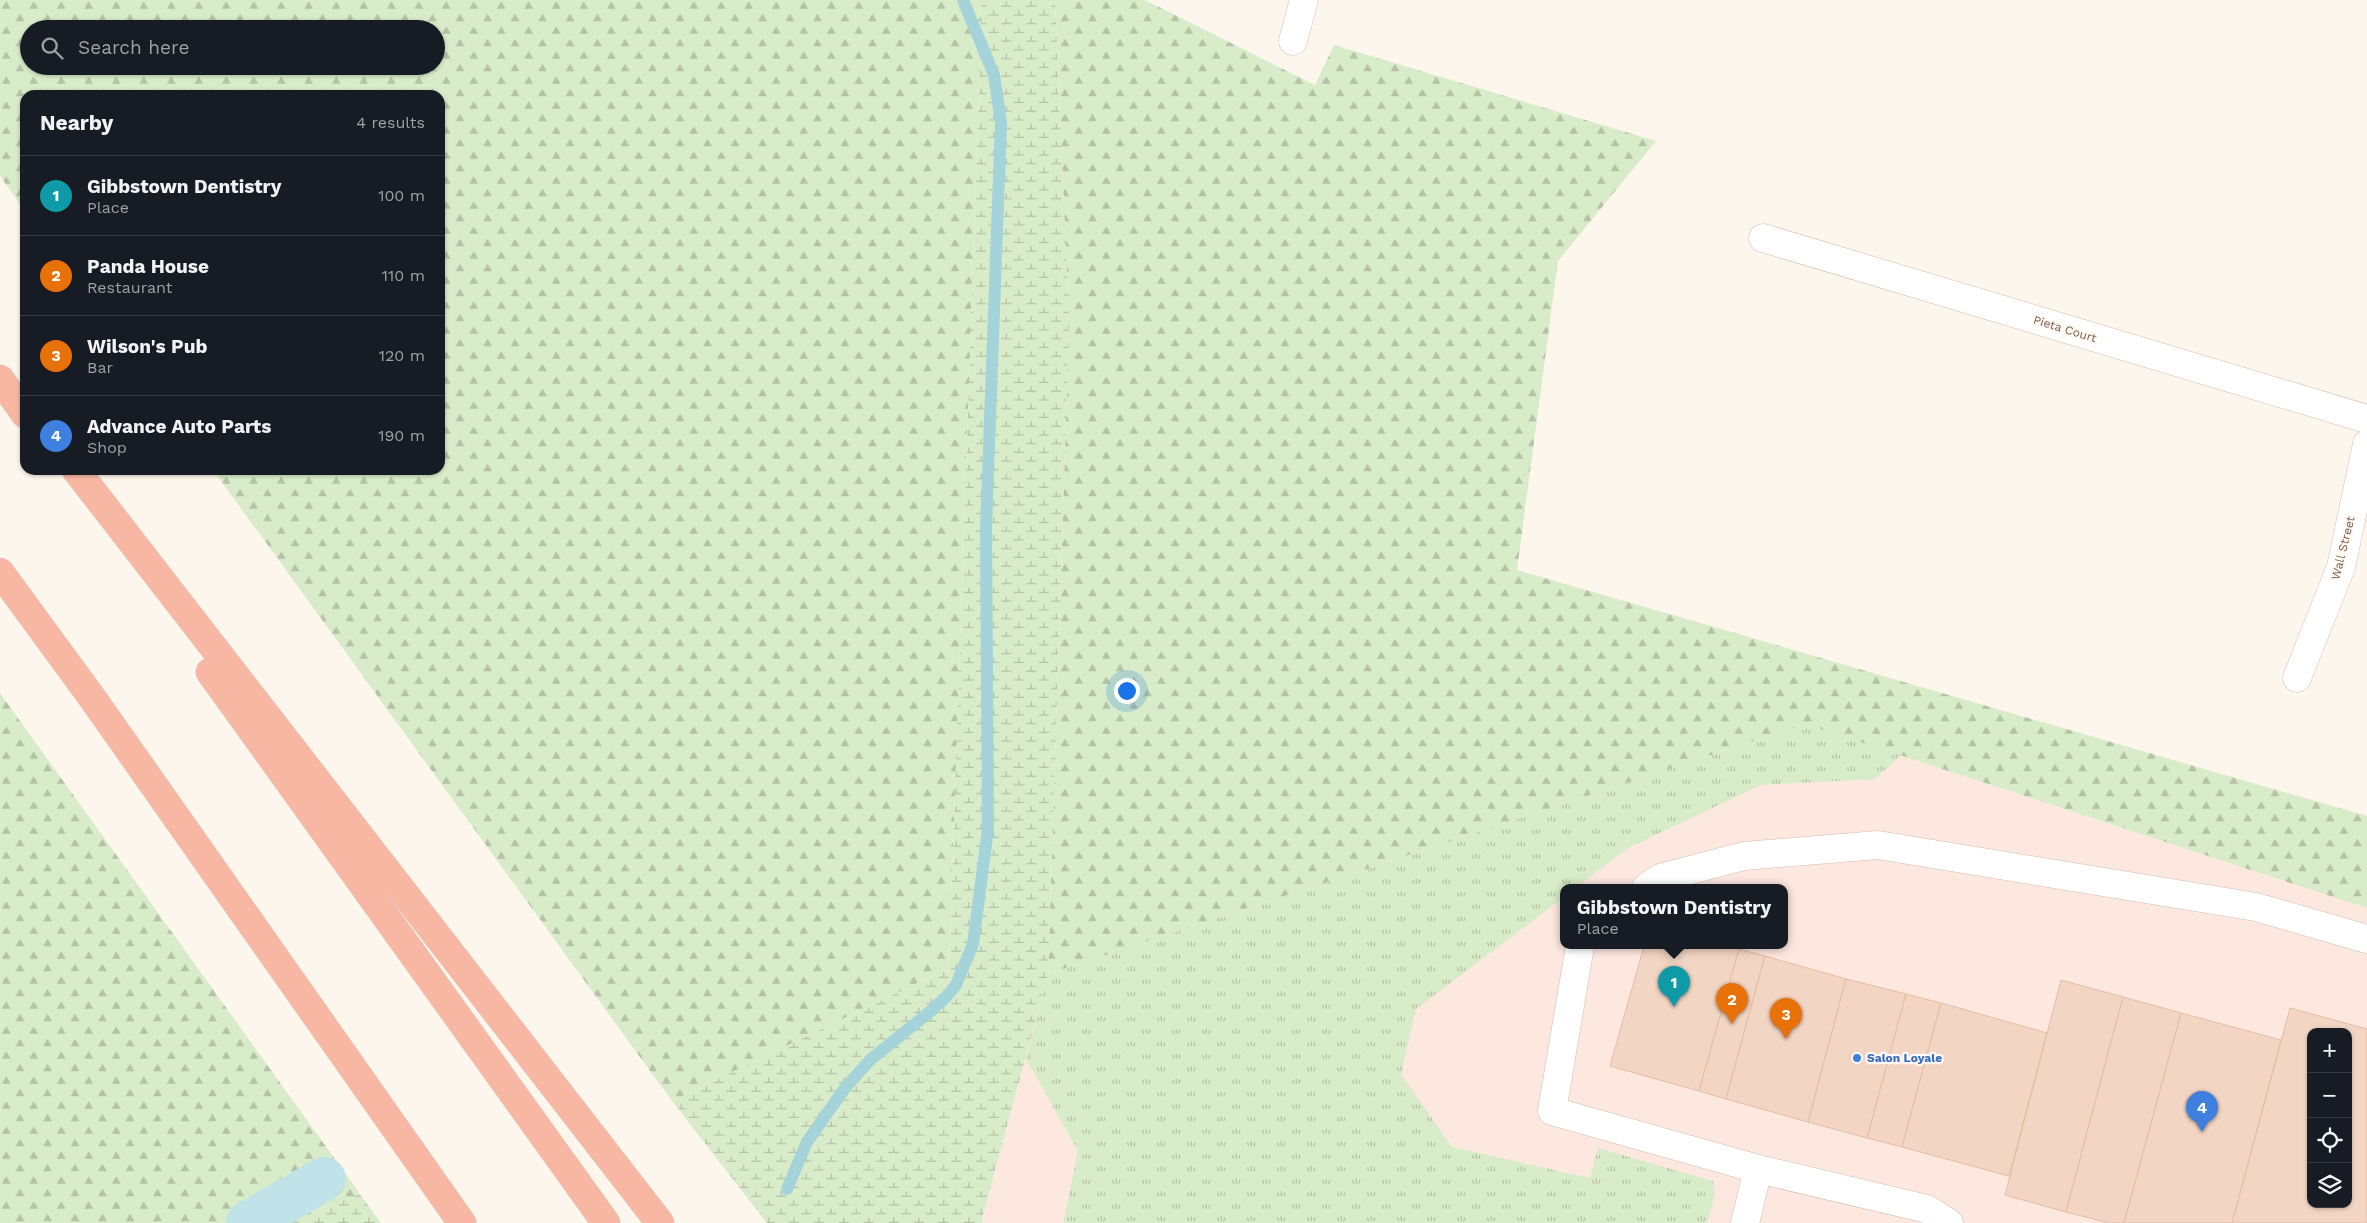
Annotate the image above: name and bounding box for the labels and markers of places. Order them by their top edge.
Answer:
pin: 1 [1658,966,1690,1007]
pin: 2 [1716,983,1748,1024]
pin: 3 [1770,998,1802,1039]
place label: Salon Loyale [1867,1051,1942,1065]
marker: Salon Loyale [1851,1052,1863,1064]
pin: 4 [2186,1091,2218,1132]

